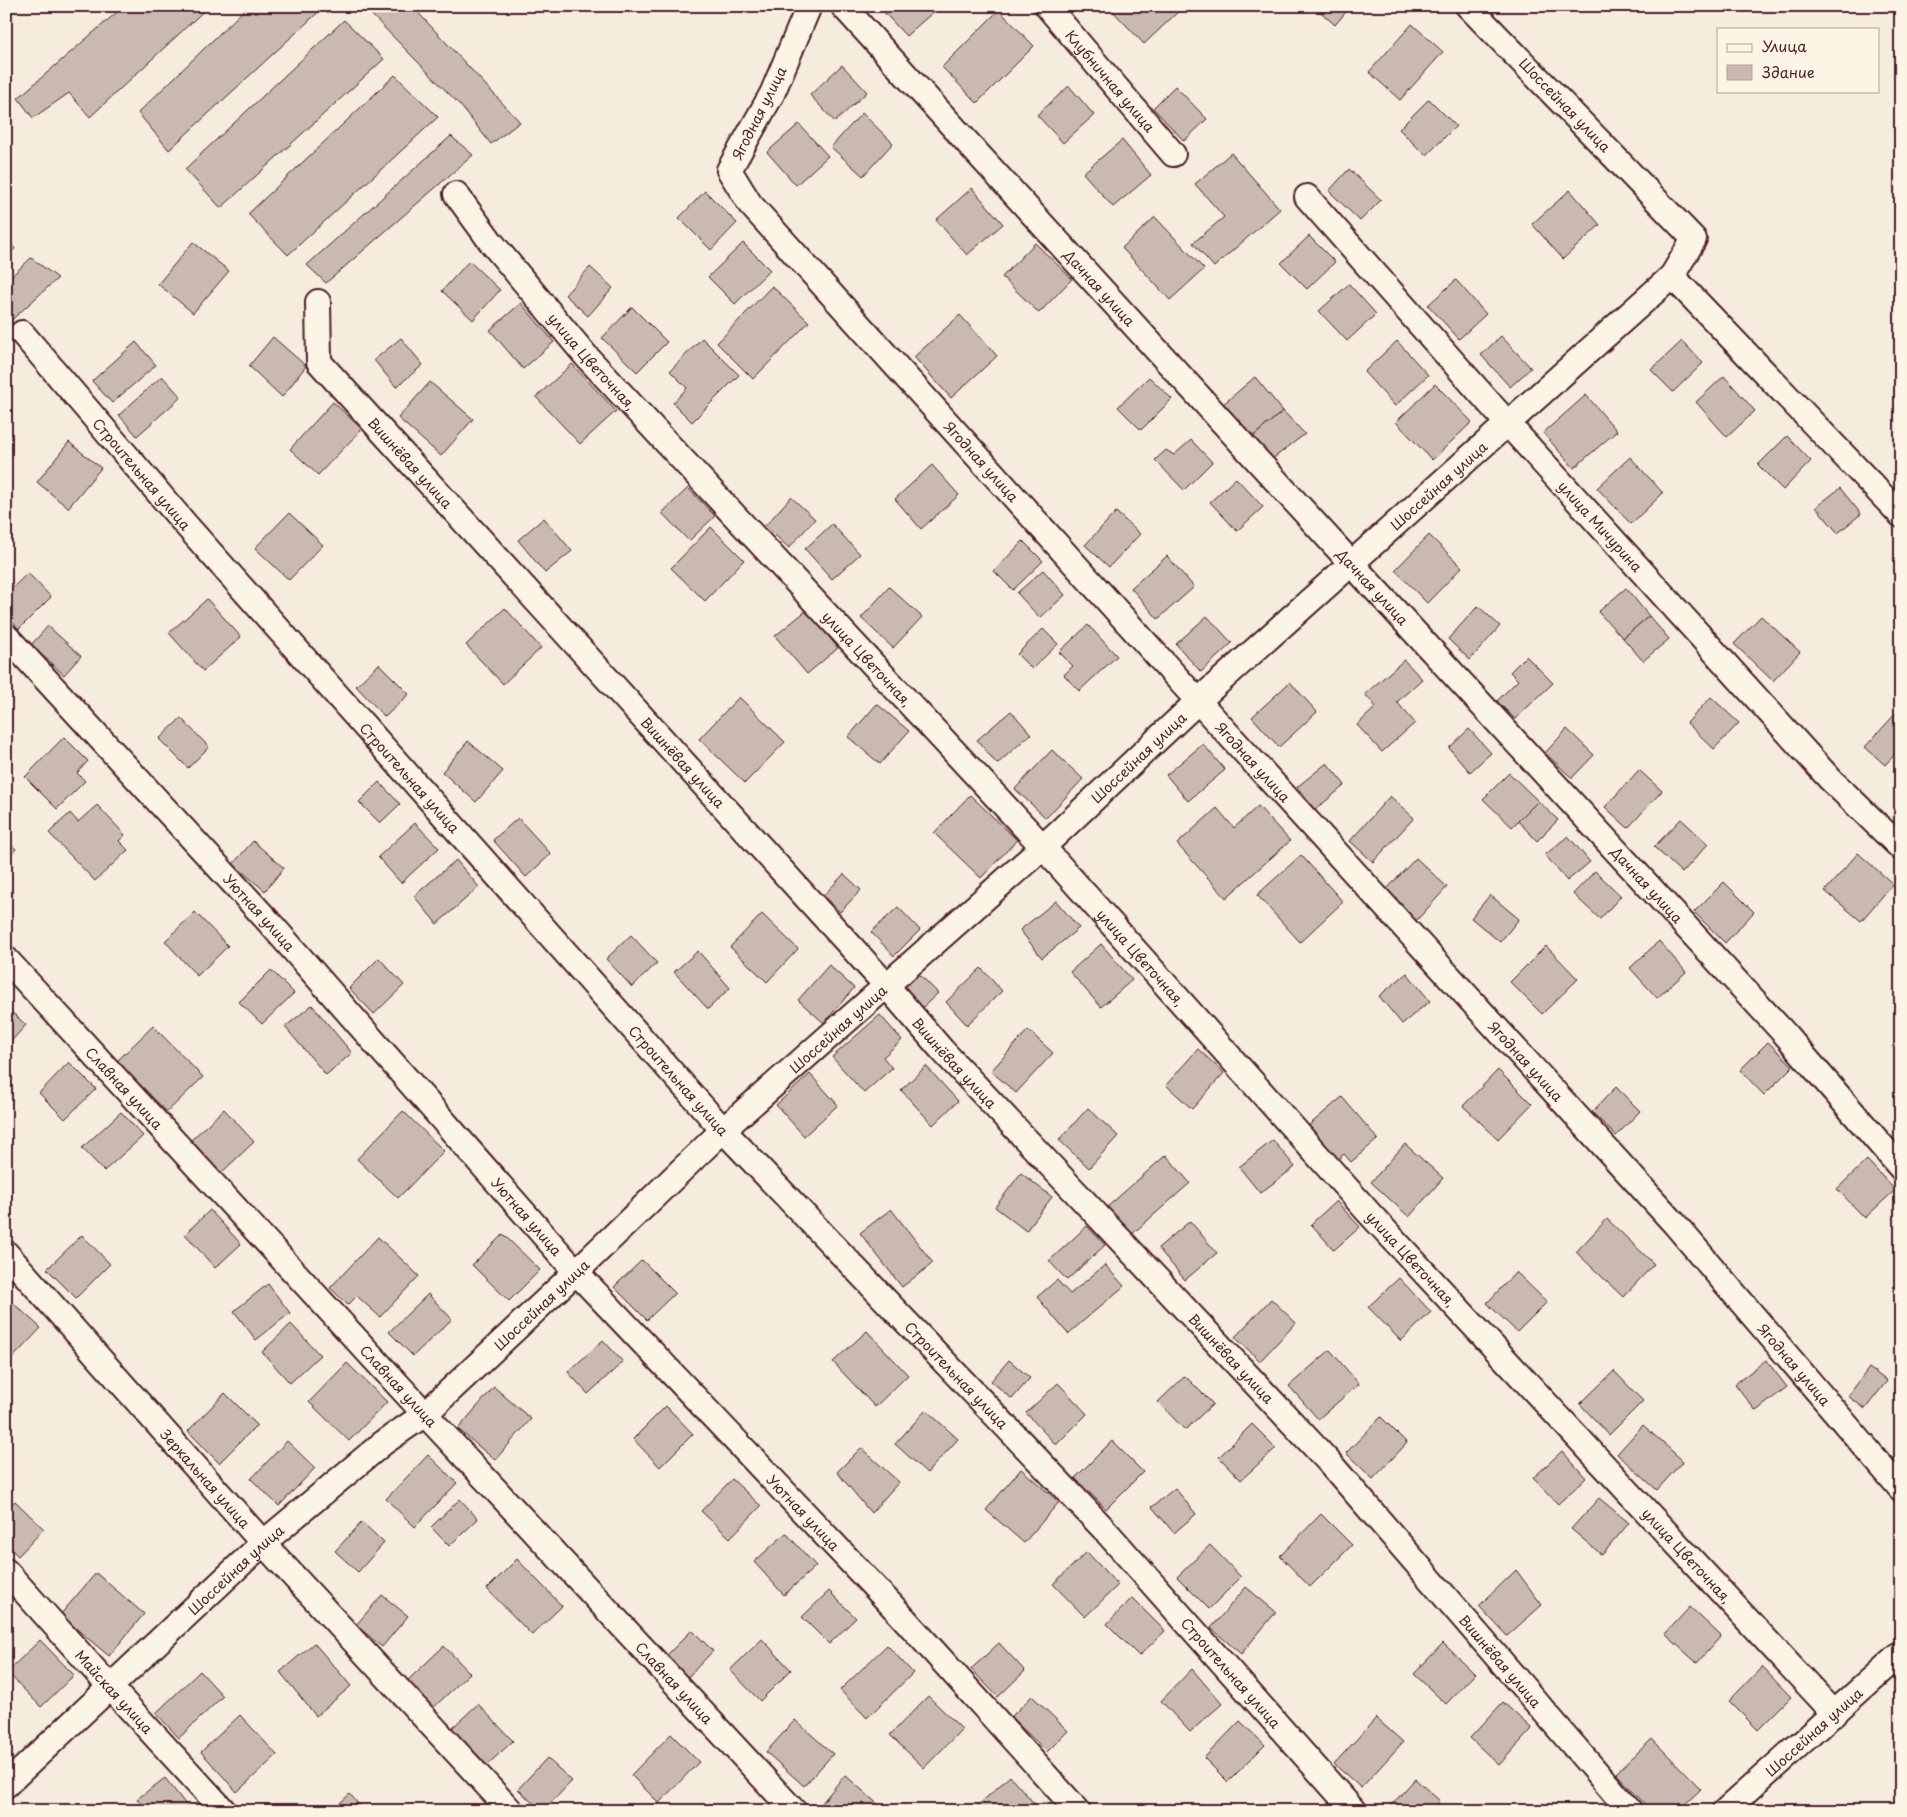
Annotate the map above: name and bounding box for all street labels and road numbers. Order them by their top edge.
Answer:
street label: Клубничная улица [1061,25,1160,137]
street label: Шоссейная улица [1514,53,1616,157]
street label: Ягодная улица [726,62,792,163]
street label: Дачная улица [1058,244,1141,331]
street label: улица Цветочная, [544,308,641,414]
street label: Вишнёвая улица [363,412,458,513]
street label: Строительная улица [88,413,196,534]
street label: Ягодная улица [940,416,1024,506]
street label: Шоссейная улица [1385,436,1492,535]
street label: улица Мичурина [1554,476,1648,577]
street label: Дачная улица [1331,543,1414,630]
street label: улица Цветочная, [818,606,917,711]
street label: Шоссейная улица [1086,707,1191,807]
street label: Вишнёвая улица [636,712,730,812]
street label: Ягодная улица [1211,717,1296,807]
street label: Строительная улица [355,718,465,837]
street label: Дачная улица [1606,841,1688,928]
street label: Уютная улица [219,869,300,956]
street label: улица Цветочная, [1092,904,1190,1010]
street label: Шоссейная улица [784,979,891,1078]
street label: Вишнёвая улица [908,1012,1002,1113]
street label: Ягодная улица [1484,1016,1569,1106]
street label: Строительная улица [624,1020,734,1140]
street label: Славная улица [81,1042,168,1134]
street label: Уютная улица [487,1173,567,1260]
street label: улица Цветочная, [1362,1206,1461,1311]
street label: Шоссейная улица [489,1254,594,1355]
street label: Вишнёвая улица [1184,1308,1279,1408]
street label: Строительная улица [900,1316,1013,1433]
street label: Ягодная улица [1753,1318,1836,1410]
street label: Славная улица [355,1340,443,1432]
street label: Зеркальная улица [156,1424,256,1533]
street label: Уютная улица [762,1469,845,1555]
street label: улица Цветочная, [1637,1503,1737,1608]
street label: Шоссейная улица [183,1519,288,1619]
street label: Вишнёвая улица [1454,1610,1547,1712]
street label: Строительная улица [1176,1613,1286,1733]
street label: Славная улица [631,1637,718,1728]
street label: Майская улица [71,1645,158,1738]
street label: Шоссейная улица [1760,1682,1867,1781]

